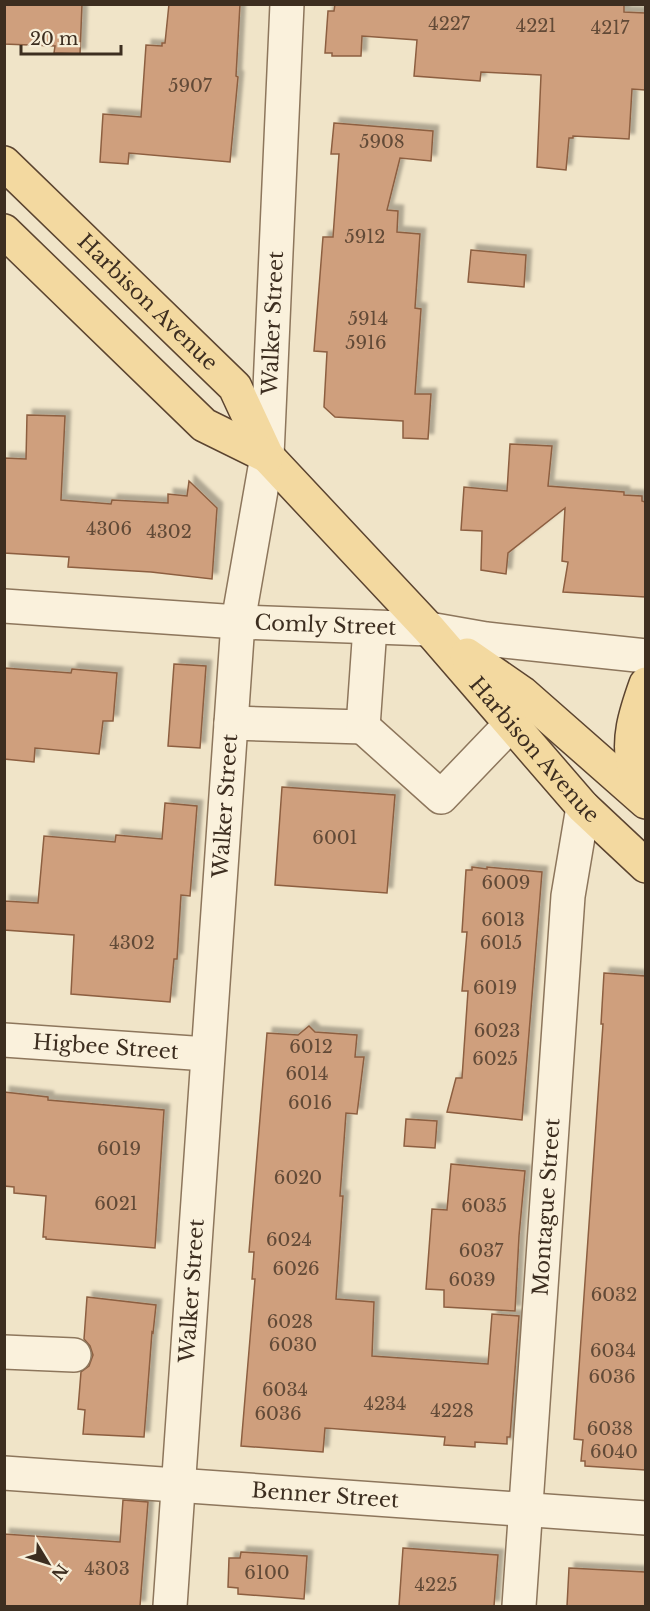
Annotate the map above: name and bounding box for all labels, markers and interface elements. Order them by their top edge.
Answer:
house number: 4227 [428,13,471,35]
house number: 4221 [516,15,556,37]
house number: 4217 [591,17,630,39]
scale bar [21,18,122,56]
text: 20 m [30,28,78,50]
house number: 5907 [168,75,213,97]
house number: 5908 [359,131,405,153]
house number: 5912 [345,226,385,248]
street label: Harbison Avenue [72,229,223,376]
street label: Walker Street [257,250,289,397]
house number: 5914 [348,308,388,330]
house number: 5916 [345,332,387,354]
house number: 4306 [86,518,132,540]
house number: 4302 [146,521,192,543]
street label: Comly Street [254,610,397,641]
street label: Harbison Avenue [463,672,605,828]
street label: Walker Street [207,733,243,880]
house number: 6001 [312,827,358,849]
house number: 6009 [482,872,530,894]
house number: 6013 [481,909,525,931]
house number: 4302 [109,932,155,954]
house number: 6015 [480,932,522,954]
house number: 6019 [473,977,517,999]
house number: 6023 [474,1020,520,1042]
street label: Higbee Street [32,1029,180,1065]
house number: 6012 [289,1036,333,1058]
house number: 6025 [472,1048,518,1070]
house number: 6014 [286,1063,328,1085]
house number: 6016 [288,1092,332,1114]
street label: Montague Street [527,1117,566,1297]
house number: 6019 [97,1138,141,1160]
house number: 6020 [274,1167,322,1189]
house number: 6021 [94,1193,138,1215]
house number: 6035 [461,1195,507,1217]
street label: Walker Street [174,1218,210,1365]
house number: 6024 [266,1229,312,1251]
house number: 6037 [459,1240,504,1262]
house number: 6026 [272,1258,320,1280]
house number: 6039 [448,1269,496,1291]
house number: 6032 [591,1284,637,1306]
house number: 6028 [267,1311,313,1333]
house number: 6030 [269,1334,317,1356]
house number: 6034 [590,1340,636,1362]
house number: 6036 [588,1366,636,1388]
house number: 6034 [262,1379,308,1401]
house number: 4234 [363,1393,407,1415]
house number: 4228 [430,1400,474,1422]
house number: 6036 [254,1403,302,1425]
house number: 6038 [587,1418,633,1440]
house number: 6040 [590,1441,638,1463]
street label: Benner Street [251,1477,400,1514]
north arrow [18,1533,78,1593]
house number: 4303 [84,1558,130,1580]
text: N [47,1560,72,1584]
house number: 6100 [244,1562,290,1584]
house number: 4225 [415,1574,457,1596]

